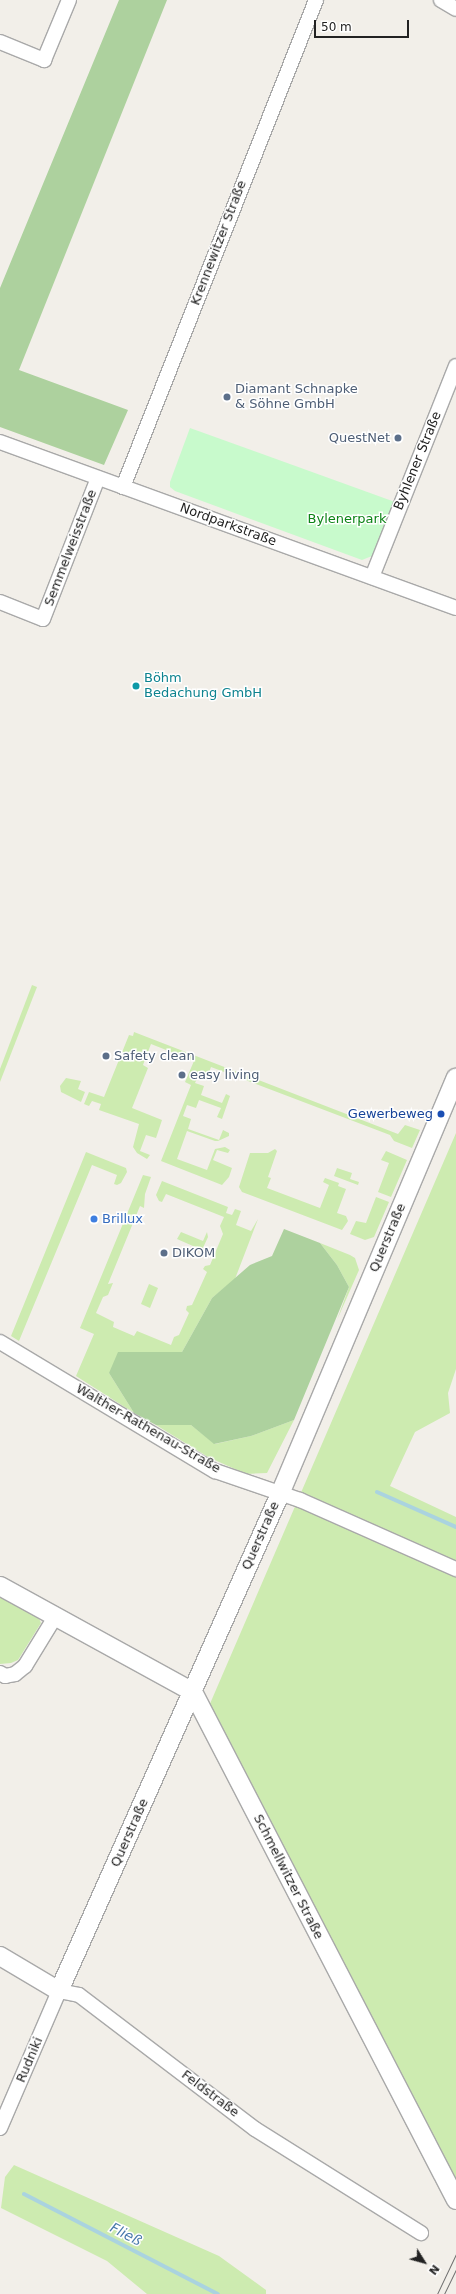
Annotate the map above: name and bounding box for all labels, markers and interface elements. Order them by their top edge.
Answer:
scale bar [316,12,411,38]
text: 50 m [321,20,352,34]
street label: Krennewitzer Straße [188,178,250,308]
place label: Diamant Schnapke & Söhne GmbH [235,382,358,413]
marker: Diamant Schnapke & Söhne GmbH [222,392,232,402]
street label: Byhlener Straße [391,409,445,513]
place label: QuestNet [329,430,390,446]
marker: QuestNet [393,433,403,443]
street label: Semmelweisstraße [42,488,100,608]
street label: Nordparkstraße [178,500,278,550]
park label: Bylenerpark [308,511,386,527]
place label: Böhm Bedachung GmbH [144,671,262,702]
marker: Böhm Bedachung GmbH [131,681,141,691]
place label: Safety clean [114,1048,195,1064]
marker: Safety clean [101,1051,111,1061]
place label: easy living [190,1067,260,1083]
marker: easy living [177,1070,187,1080]
place label: Gewerbeweg [348,1106,433,1122]
marker: Gewerbeweg [436,1109,446,1119]
street label: Querstraße [367,1201,409,1275]
place label: Brillux [102,1211,143,1227]
marker: Brillux [89,1214,99,1224]
place label: DIKOM [172,1245,215,1261]
marker: DIKOM [159,1248,169,1258]
street label: Walther-Rathenau-Straße [73,1381,223,1477]
street label: Querstraße [239,1499,283,1573]
street label: Querstraße [108,1796,152,1870]
street label: Schmellwitzer Straße [250,1812,326,1942]
street label: Rudniki [13,2035,47,2085]
street label: Feldstraße [178,2067,242,2121]
water label: Fließ [107,2219,145,2249]
north arrow [404,2242,444,2282]
text: N [426,2262,442,2277]

